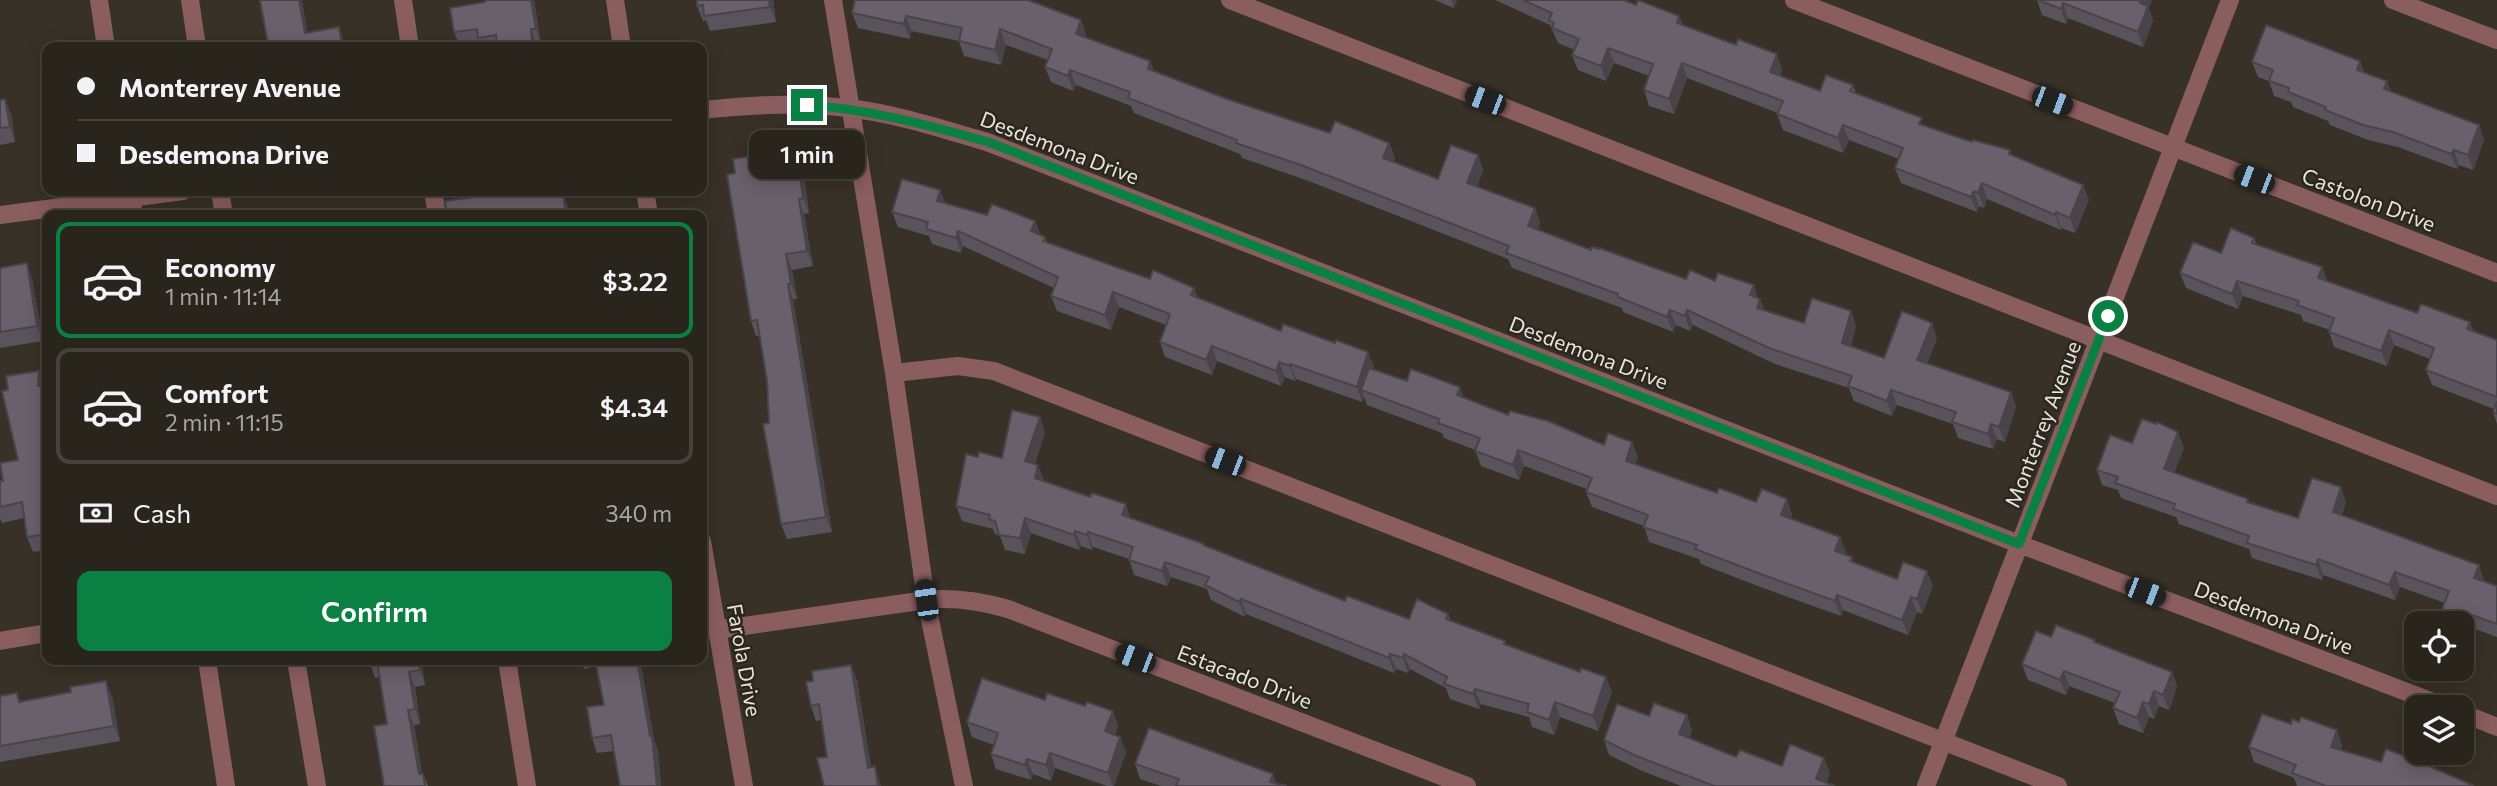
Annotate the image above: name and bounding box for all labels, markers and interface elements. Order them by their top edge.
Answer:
text: Monterrey Avenue [119,71,341,102]
car [1462,83,1509,117]
car [2029,84,2076,118]
route end [791,89,823,121]
street label: Desdemona Drive [977,105,1143,189]
callout: 1 min [749,130,865,178]
text: Desdemona Drive [119,138,329,169]
text: 1 min [780,140,834,168]
car [2231,162,2278,196]
street label: Castolon Drive [2299,162,2439,236]
icon: car [81,249,144,312]
text: Economy [165,251,276,282]
text: $3.22 [603,265,668,296]
text: 1 min · 11:14 [165,282,281,310]
route start [2092,300,2124,332]
street label: Desdemona Drive [1506,310,1672,394]
street label: Monterrey Avenue [1999,337,2085,511]
icon: car [81,375,144,438]
text: Comfort [165,377,268,408]
text: $4.34 [600,391,668,422]
text: 2 min · 11:15 [165,408,284,436]
car [1202,444,1249,478]
icon: cash [77,494,115,532]
text: Cash [133,497,191,528]
text: 340 m [606,499,672,527]
button: Confirm [77,571,672,651]
car [2122,575,2169,609]
street label: Desdemona Drive [2191,575,2357,659]
car [913,578,940,622]
street label: Farola Drive [723,602,767,718]
map controls [2404,611,2474,765]
button: locate [2404,611,2474,681]
street label: Estacado Drive [1174,639,1316,713]
car [1112,641,1159,675]
button: layers [2404,695,2474,765]

